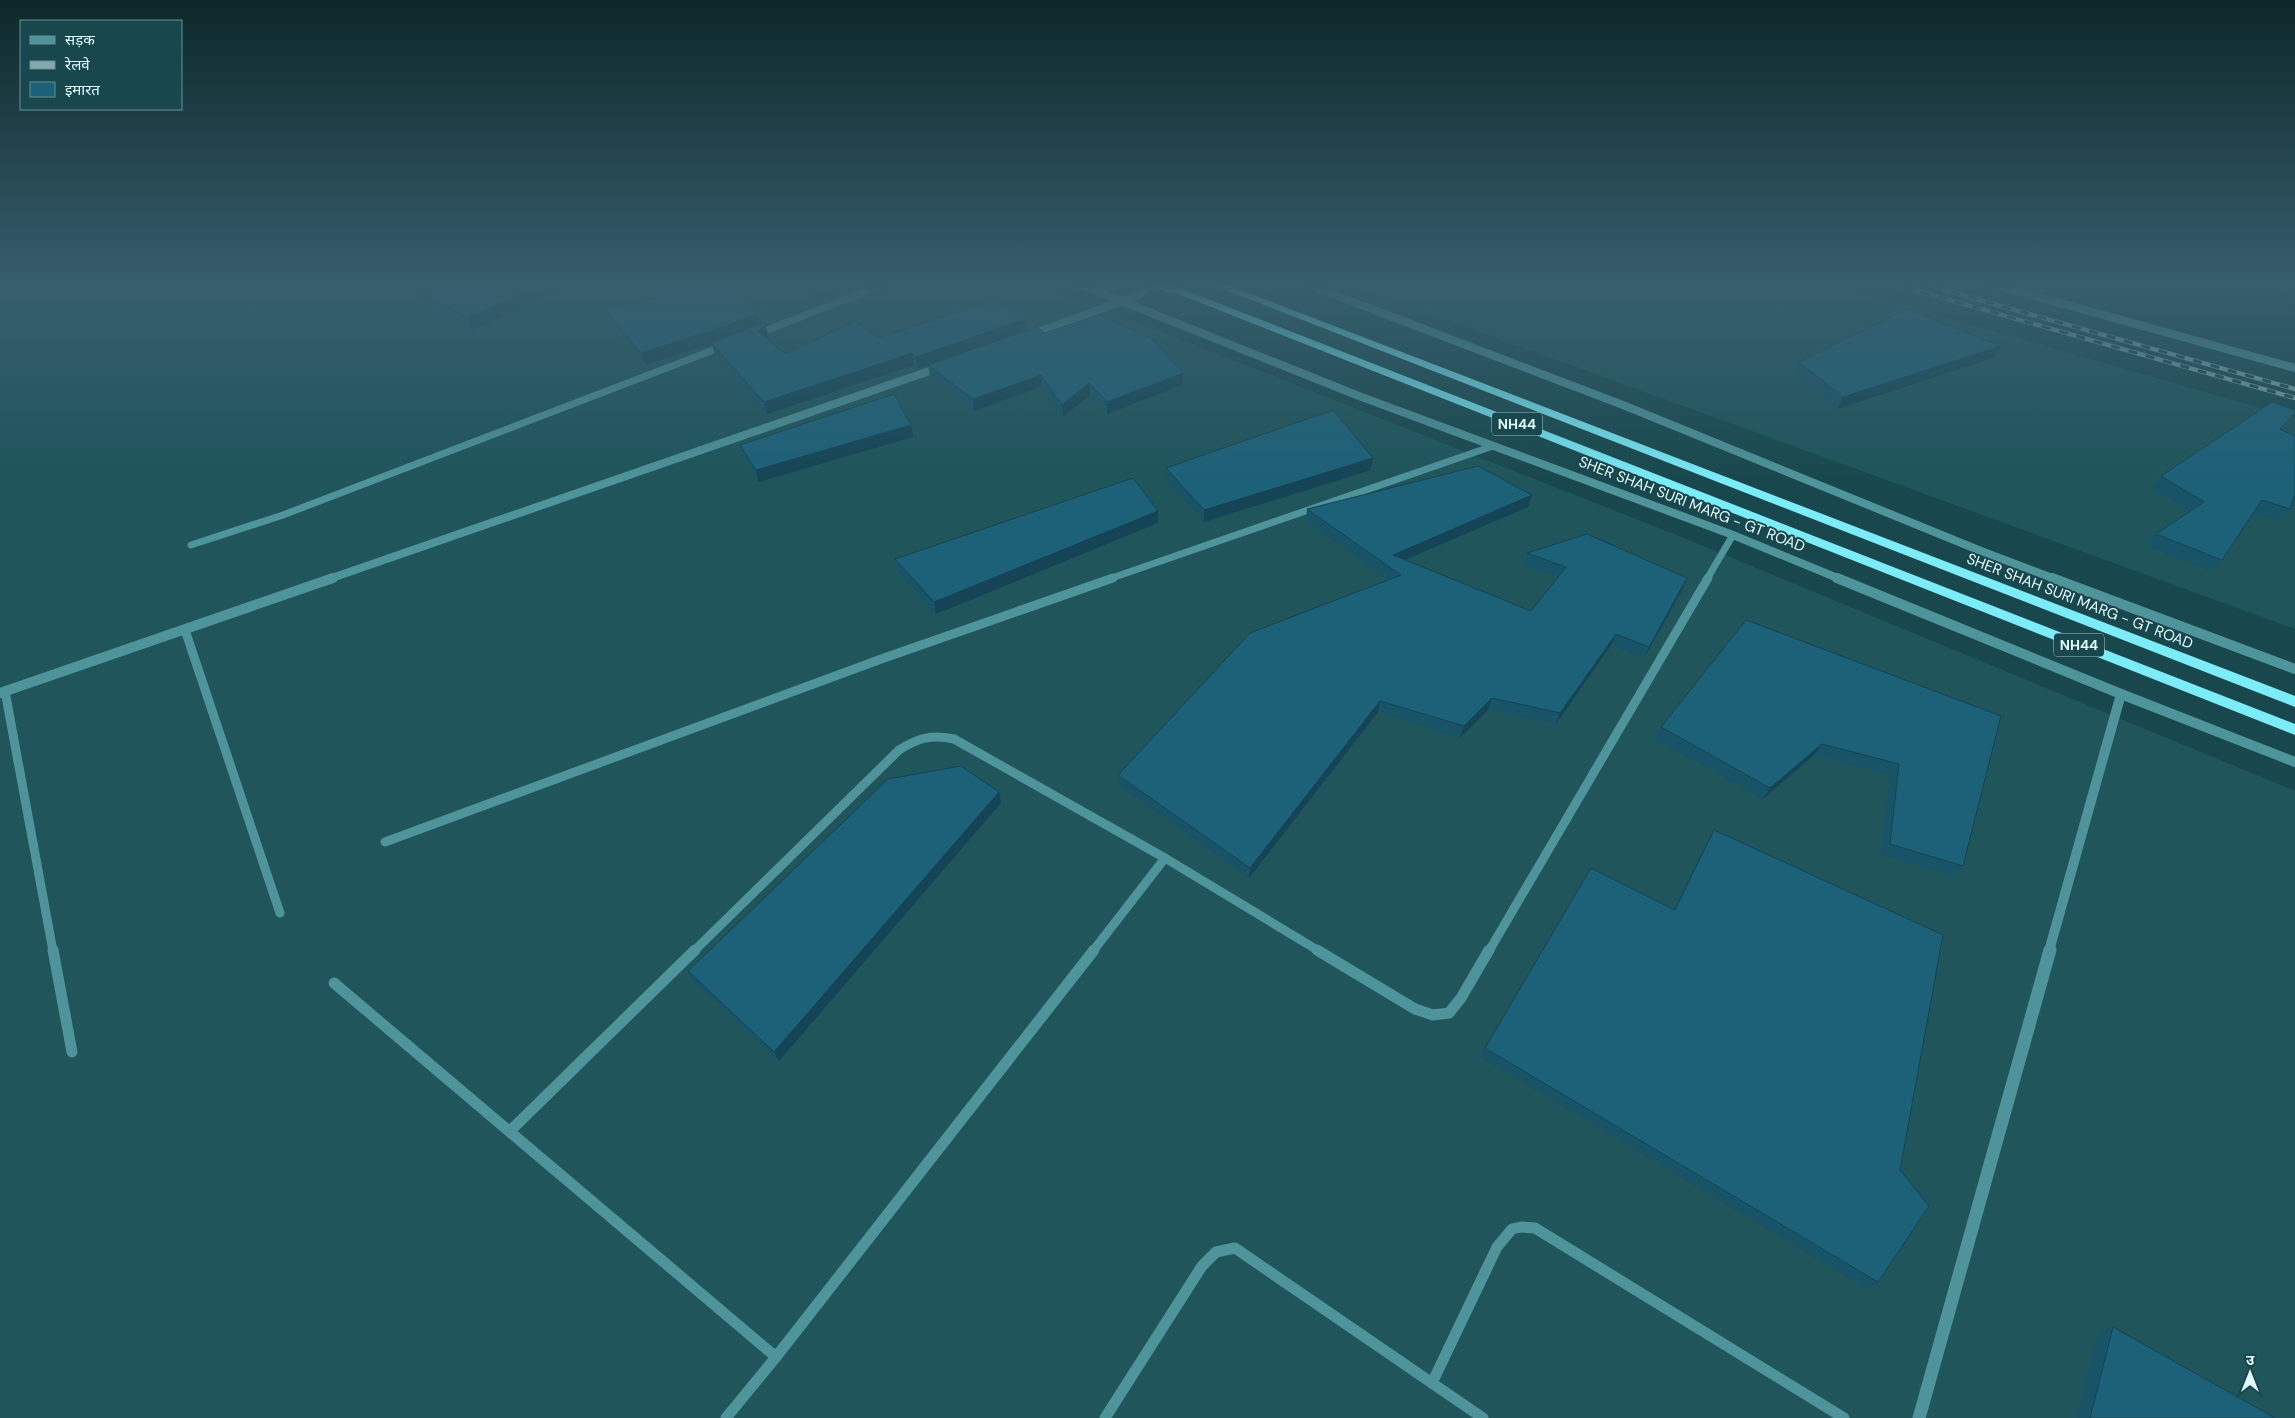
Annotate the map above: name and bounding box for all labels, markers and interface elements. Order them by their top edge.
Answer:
legend [20,20,182,110]
text: सड़क [65,30,95,50]
text: रेलवे [64,55,90,75]
text: इमारत [65,80,100,100]
road number: NH44 [1492,412,1542,436]
street label: SHER SHAH SURI MARG - GT ROAD [1576,451,1808,557]
street label: SHER SHAH SURI MARG - GT ROAD [1964,548,2196,654]
road number: NH44 [2054,634,2104,656]
north arrow [2225,1348,2275,1398]
text: उ [2246,1351,2255,1369]

